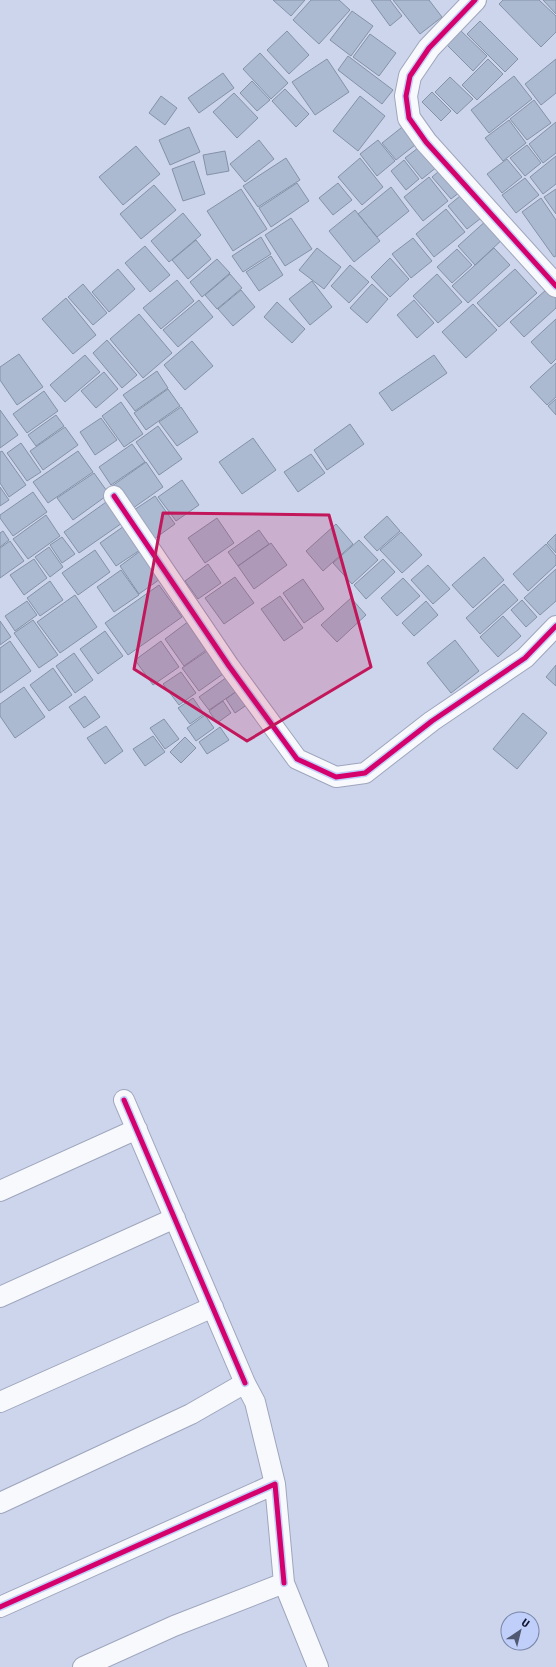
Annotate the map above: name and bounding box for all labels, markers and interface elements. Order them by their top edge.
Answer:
north arrow [500,1611,540,1651]
text: U [519,1616,532,1630]

